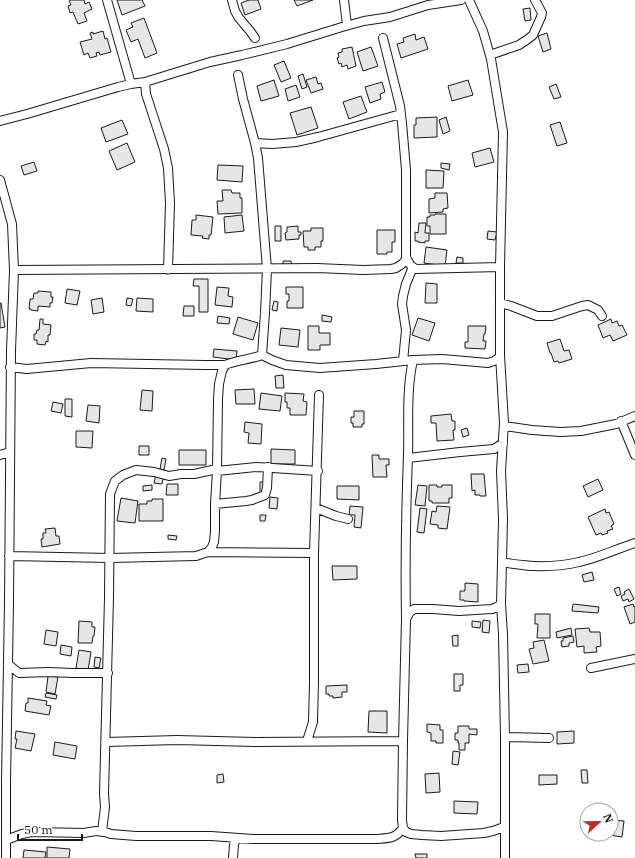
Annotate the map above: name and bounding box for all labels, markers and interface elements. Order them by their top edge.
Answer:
north arrow [579,802,619,842]
text: N [600,812,617,825]
scale bar [18,816,82,842]
text: 50 m [24,822,53,837]

